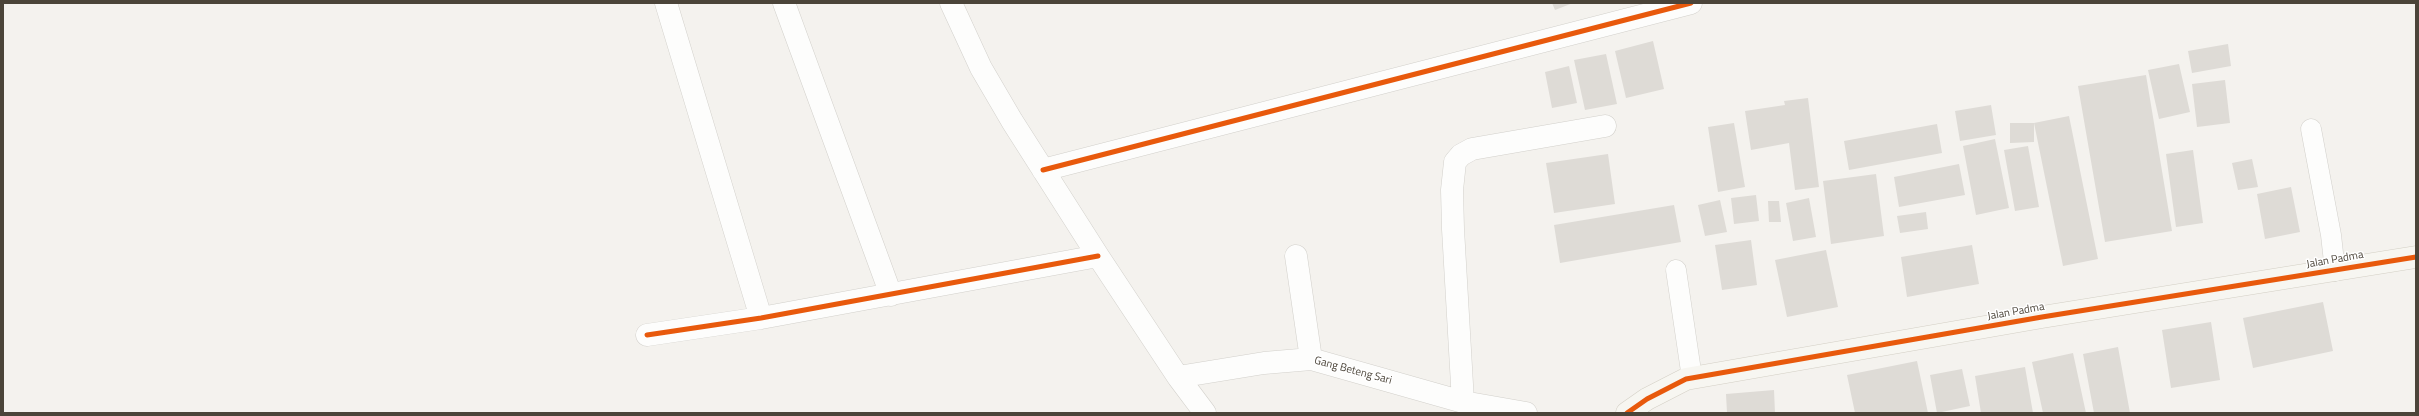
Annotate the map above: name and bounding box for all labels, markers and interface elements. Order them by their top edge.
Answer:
street label: Jalan Padma [2306,249,2364,271]
street label: Jalan Padma [1987,301,2045,323]
street label: Gang Beteng Sari [1313,354,1393,388]

